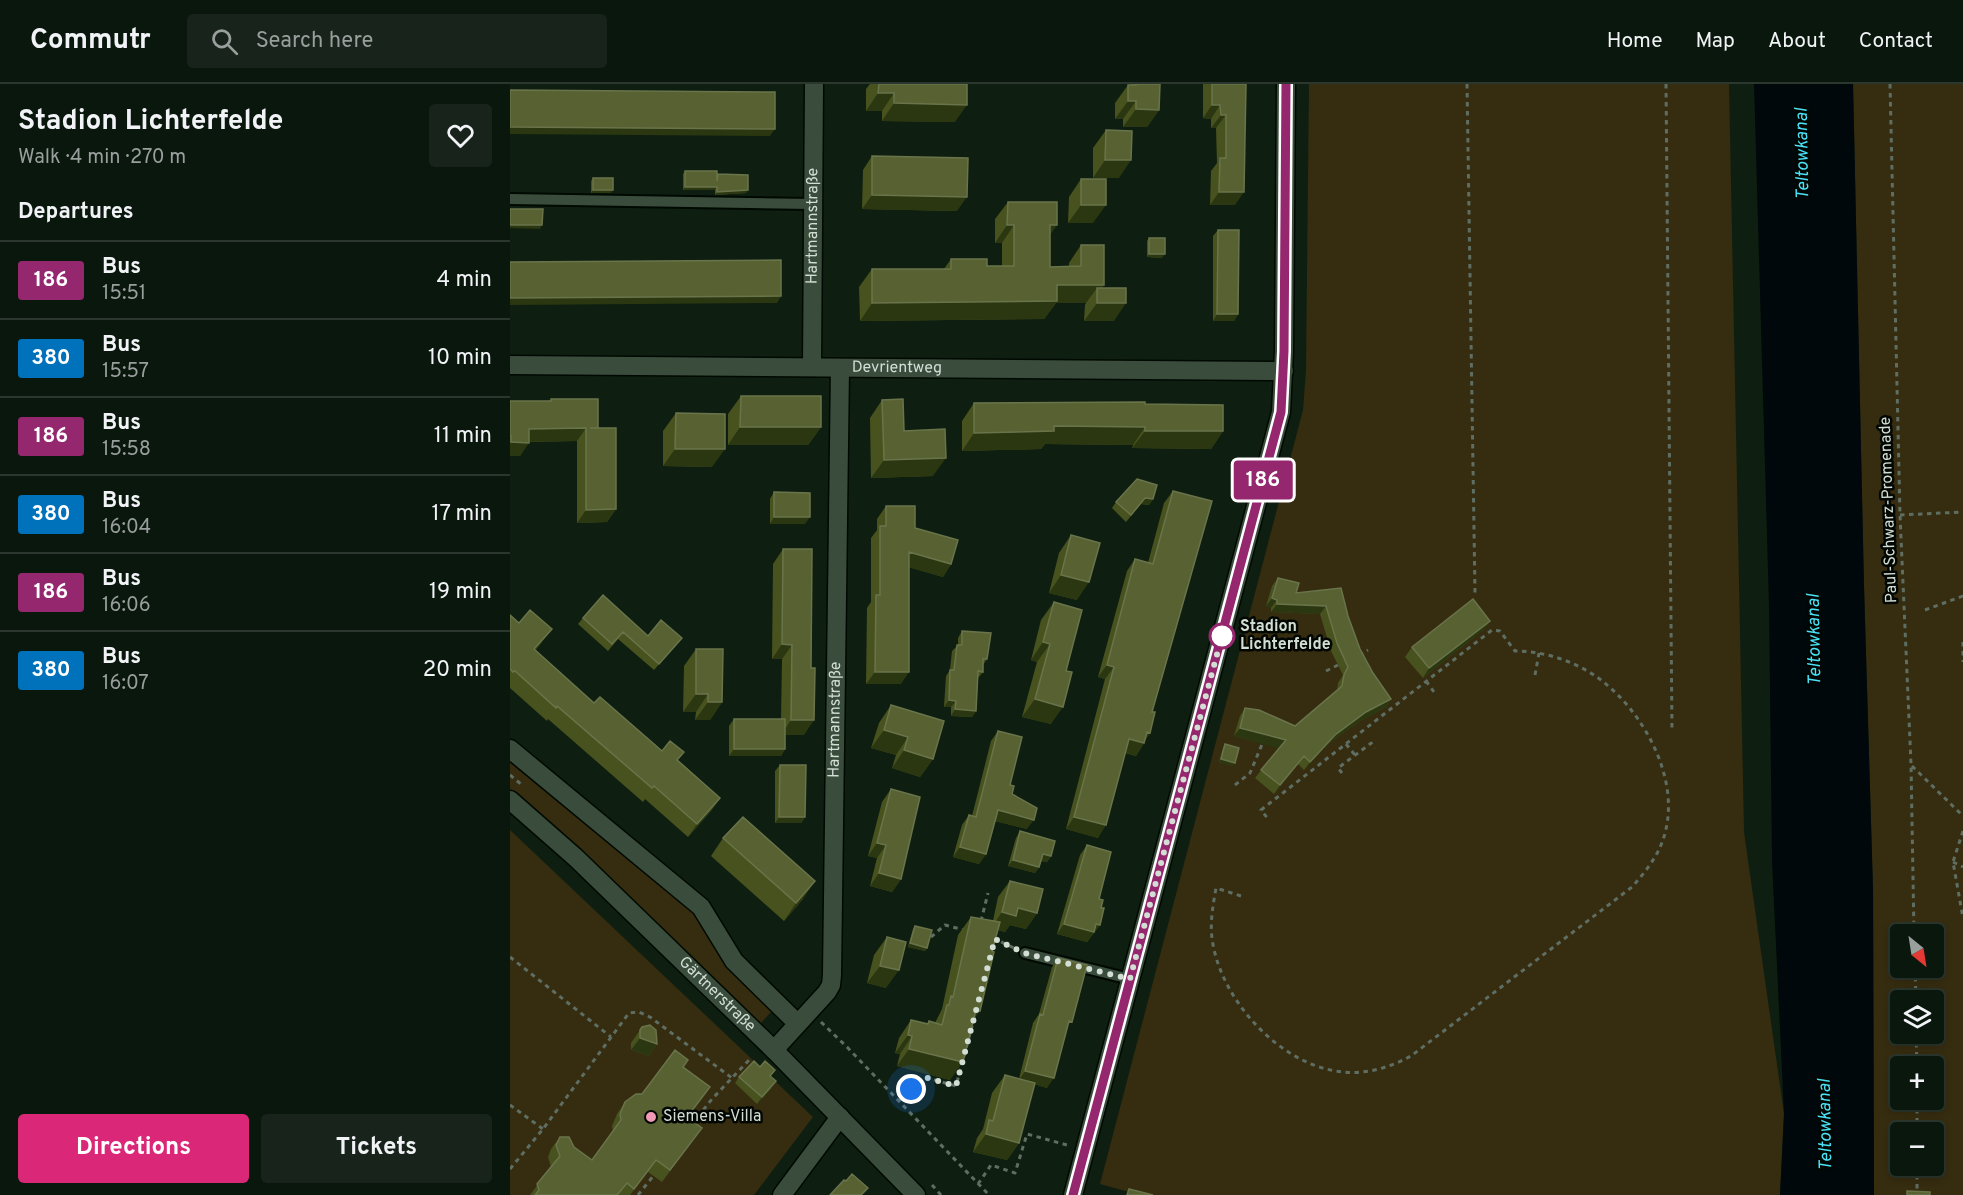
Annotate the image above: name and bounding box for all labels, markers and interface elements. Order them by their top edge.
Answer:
search box [187,14,607,68]
text: Commutr [30,23,151,59]
icon: search [208,25,241,58]
text: Search here [256,28,373,55]
text: Home [1607,28,1663,55]
text: Map [1696,28,1735,55]
text: About [1768,28,1826,55]
text: Contact [1859,28,1933,55]
text: Stadion Lichterfelde [18,104,283,140]
button: heart [429,104,492,167]
water label: Teltowkanal [1791,106,1815,200]
text: Walk · 4 min · 270 m [18,145,186,171]
street label: Hartmannstraße [803,168,823,284]
text: Departures [18,199,134,226]
text: Bus [102,254,141,281]
text: 186 [34,267,68,294]
text: 4 min [437,267,492,294]
text: 15:51 [102,281,146,307]
text: Bus [102,332,141,359]
text: 380 [31,345,71,372]
text: 10 min [428,345,492,372]
street label: Devrientweg [852,358,942,378]
text: 15:57 [102,359,149,385]
text: Bus [102,410,141,437]
street label: Paul-Schwarz-Promenade [1876,416,1902,604]
text: 186 [34,423,68,450]
text: 11 min [434,423,492,450]
text: 15:58 [102,437,151,463]
line badge: 186 [1228,460,1298,500]
text: 186 [1246,467,1280,494]
text: Bus [102,488,141,515]
text: 380 [31,501,71,528]
text: 17 min [432,501,492,528]
text: 16:04 [102,515,151,541]
text: Bus [102,566,141,593]
text: 186 [34,579,68,606]
text: 19 min [429,579,492,606]
water label: Teltowkanal [1803,592,1827,686]
text: 16:06 [102,593,151,619]
place label: Stadion Lichterfelde [1240,617,1331,655]
marker: Stadion Lichterfelde [1209,623,1235,649]
text: Bus [102,644,141,671]
text: 380 [31,657,71,684]
text: 20 min [423,657,492,684]
street label: Hartmannstraße [825,661,846,778]
text: 16:07 [102,671,149,697]
north arrow [1890,924,1944,978]
map controls [1890,924,1944,1176]
street label: Gärtnerstraße [674,953,760,1037]
button: layers [1890,990,1944,1044]
button: + [1890,1056,1944,1110]
your location [896,1074,926,1104]
water label: Teltowkanal [1814,1077,1838,1171]
place label: Siemens-Villa [663,1107,761,1127]
marker: Siemens-Villa [644,1110,658,1124]
button: Directions [18,1114,249,1183]
button: Tickets [261,1114,492,1183]
button: − [1890,1122,1944,1176]

